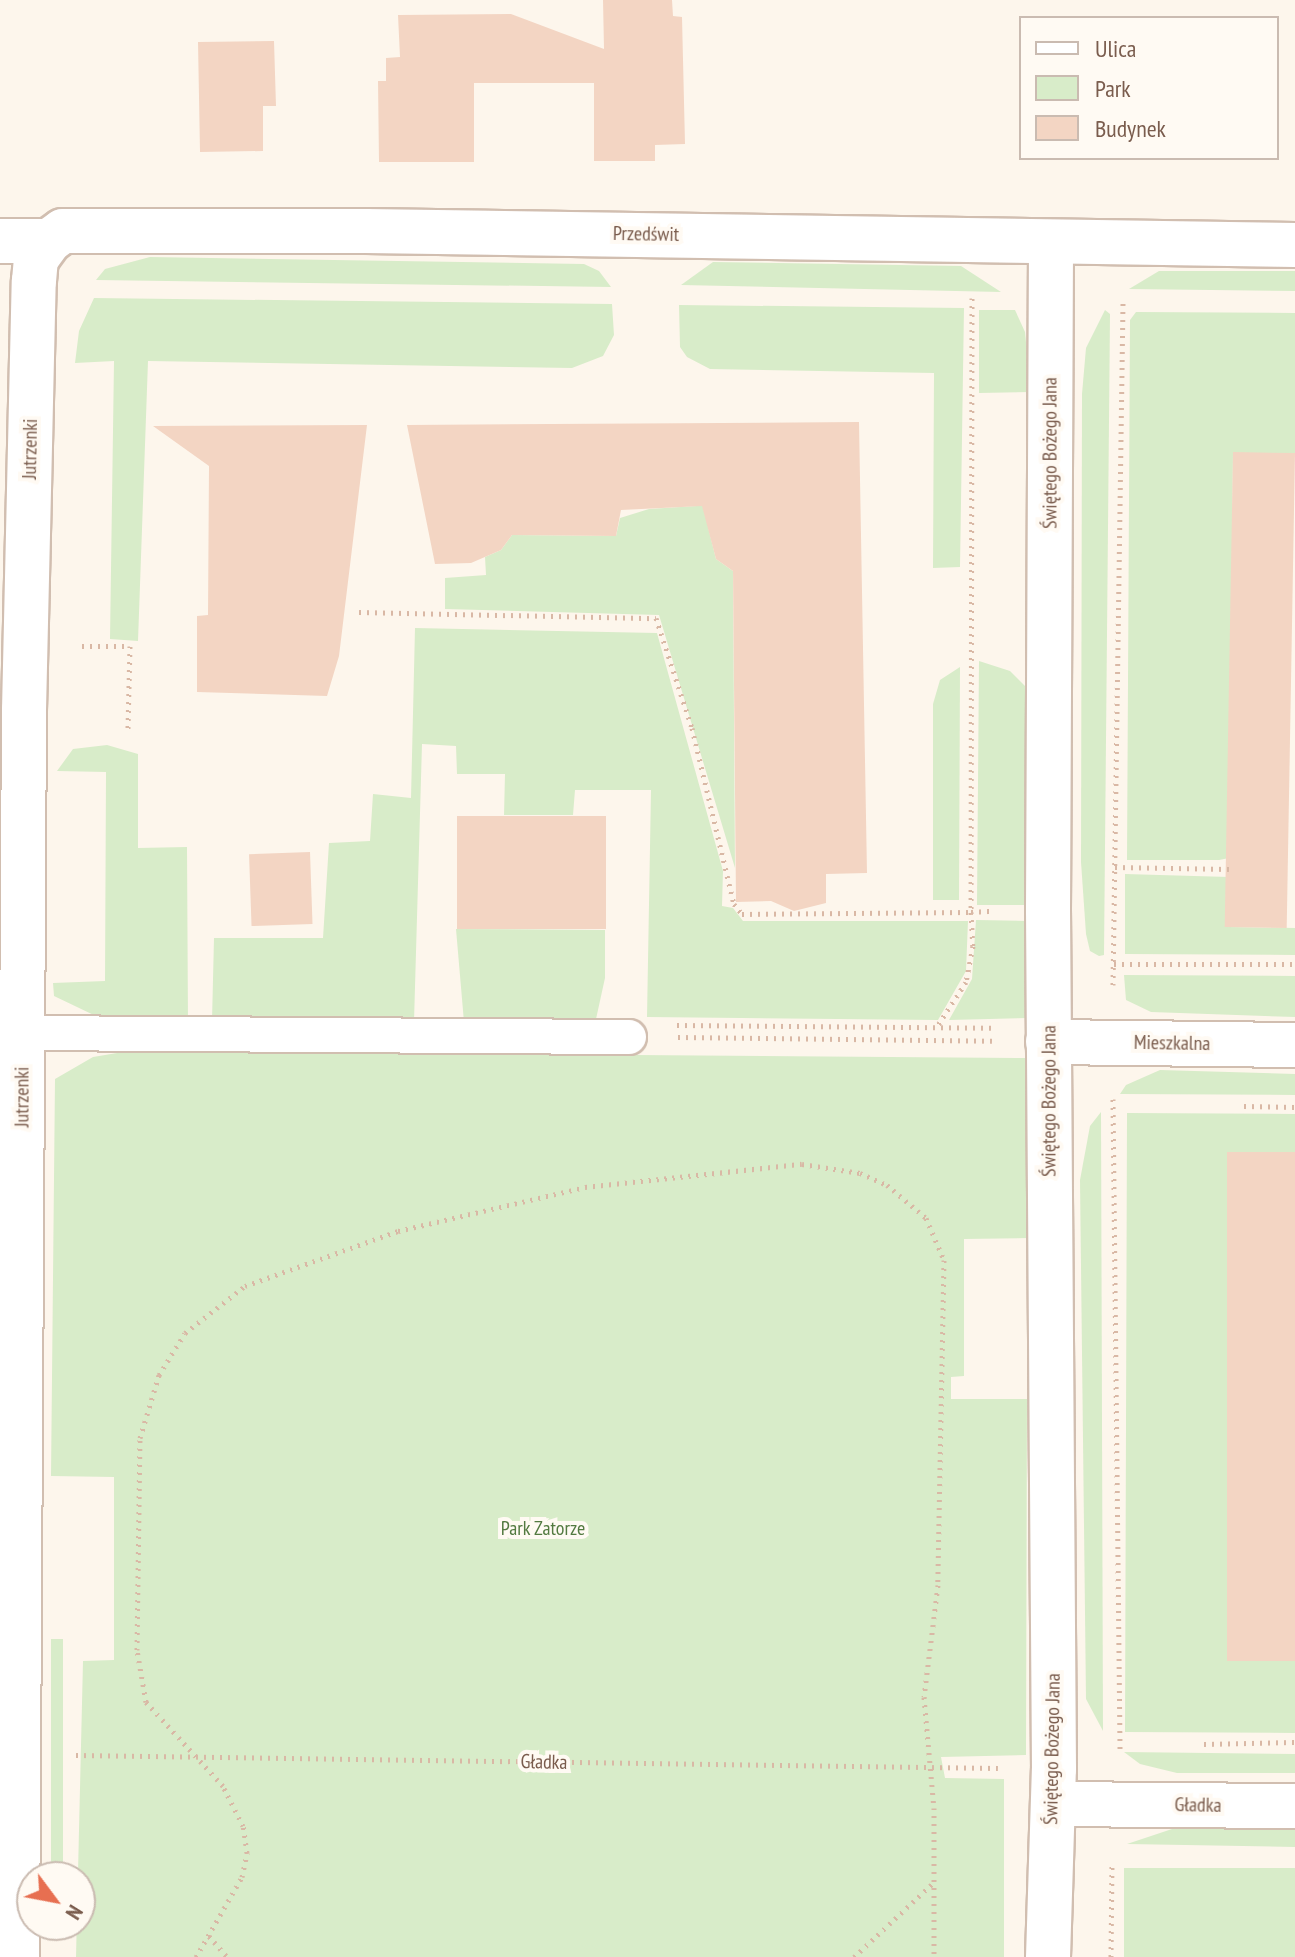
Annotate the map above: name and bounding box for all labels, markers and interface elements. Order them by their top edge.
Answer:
legend [1019,16,1279,160]
text: Ulica [1095,33,1136,64]
text: Park [1095,73,1131,104]
text: Budynek [1095,113,1166,144]
street label: Przedświt [613,221,679,247]
street label: Świętego Bożego Jana [1038,377,1062,529]
street label: Jutrzenki [17,419,43,479]
street label: Świętego Bożego Jana [1037,1025,1061,1177]
street label: Mieszkalna [1134,1030,1210,1056]
street label: Jutrzenki [10,1067,34,1127]
park label: Park Zatorze [500,1516,586,1540]
street label: Świętego Bożego Jana [1039,1673,1065,1825]
street label: Gładka [520,1750,568,1774]
street label: Gładka [1174,1793,1222,1817]
north arrow [16,1861,96,1941]
text: N [60,1900,90,1925]

